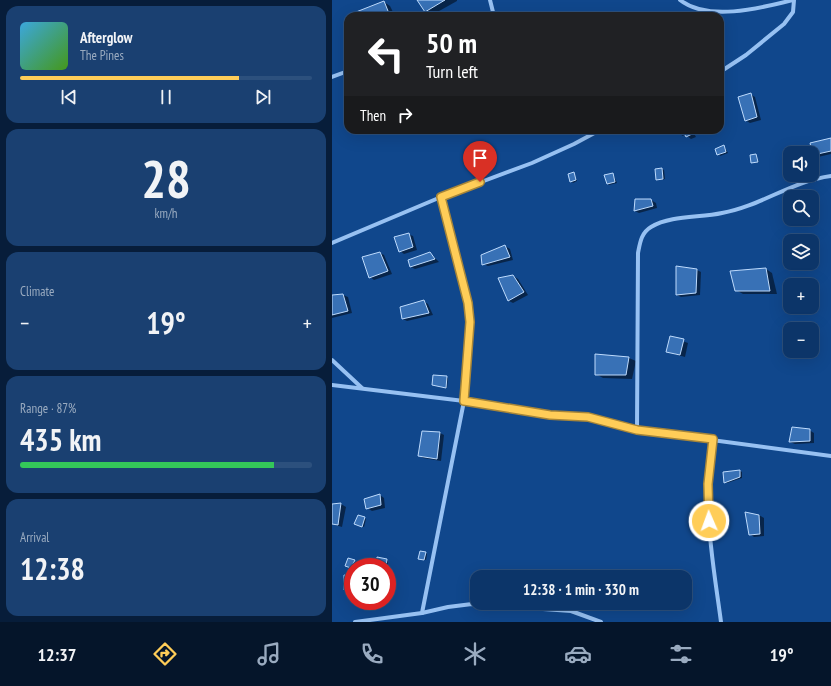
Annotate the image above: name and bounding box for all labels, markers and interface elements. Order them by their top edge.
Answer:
text: 50 m [426,24,477,61]
text: Afterglow [80,28,132,47]
icon: left [360,28,412,80]
text: The Pines [80,47,124,64]
text: Turn left [426,60,478,83]
icon: previous [58,86,80,108]
icon: pause [155,86,177,108]
icon: next [252,86,274,108]
icon: right [394,104,416,126]
text: Then [360,106,386,125]
pin [463,141,497,182]
text: 28 [141,145,191,212]
map controls [783,146,819,358]
button: sound [783,146,819,182]
icon: arrive [469,147,491,169]
button: search [783,190,819,226]
text: km/h [154,205,178,222]
button: layers [783,234,819,270]
button: + [783,278,819,314]
text: Climate [20,283,54,300]
text: 19° [146,303,186,342]
text: − [20,309,29,337]
text: + [303,309,312,337]
button: − [783,322,819,358]
text: Range · 87% [20,400,76,417]
text: 435 km [20,420,101,459]
position arrow [688,500,730,542]
text: Arrival [20,529,49,546]
text: 12:38 [20,549,85,588]
speed limit sign: 30 [344,558,396,610]
text: 12:38 · 1 min · 330 m [523,580,639,599]
icon: directions [151,640,179,668]
icon: music [255,640,283,668]
icon: phone [358,640,386,668]
icon: climate [461,640,489,668]
icon: car [564,640,592,668]
icon: filters [667,640,695,668]
text: 12:37 [38,643,76,666]
text: 19° [770,643,793,666]

